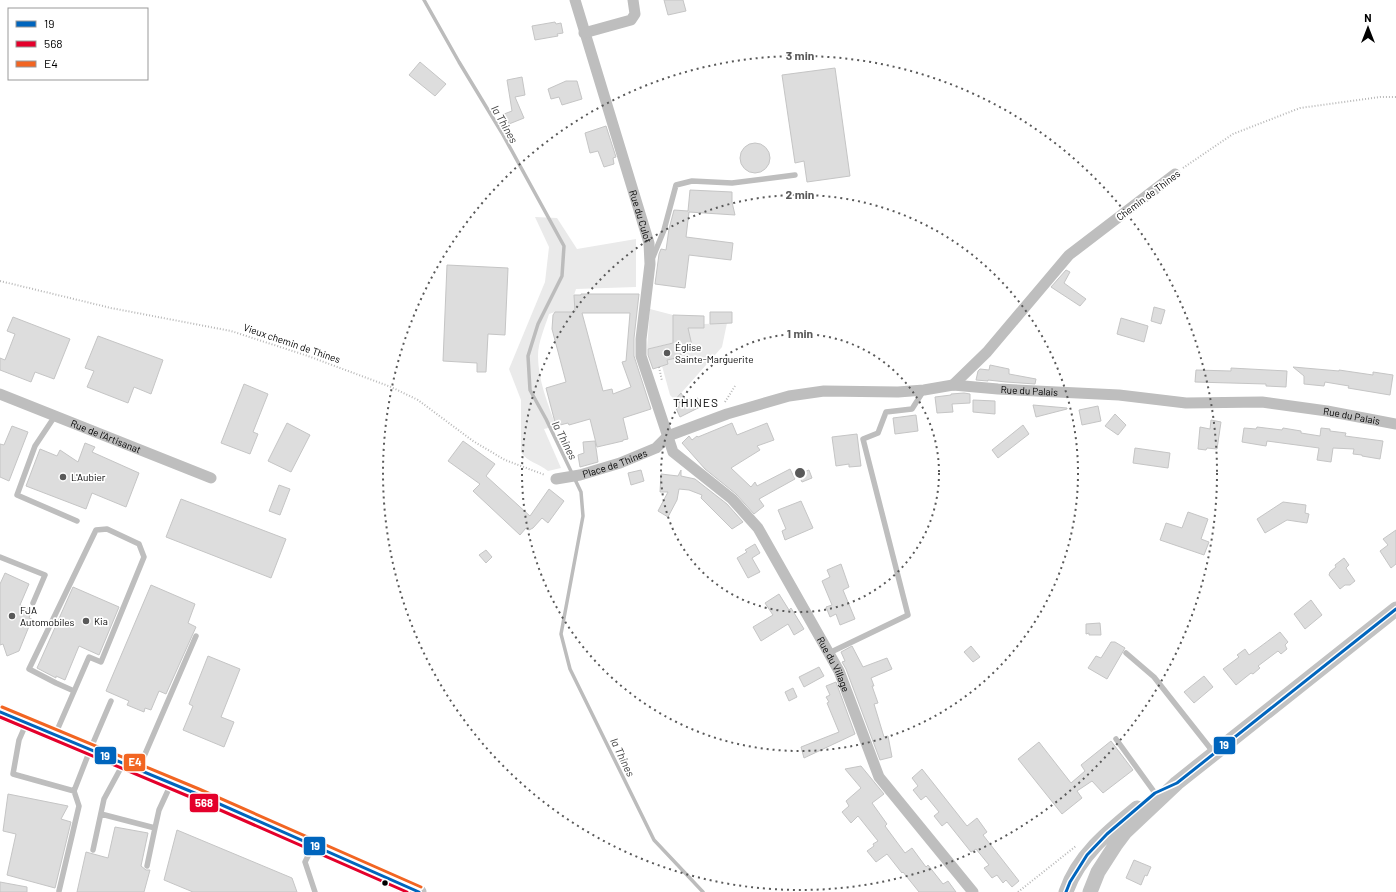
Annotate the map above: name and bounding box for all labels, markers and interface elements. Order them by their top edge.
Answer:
legend [8,8,148,80]
north arrow [1348,8,1388,48]
text: N [1364,11,1372,24]
text: 19 [44,16,54,30]
text: 568 [44,36,63,50]
text: 3 min [786,48,814,62]
text: E4 [44,56,58,70]
water label: la Thines [489,103,521,145]
street label: Chemin de Thines [1114,167,1182,223]
text: 2 min [786,187,814,201]
street label: Rue du Culot [627,188,655,244]
street label: Vieux chemin de Thines [242,321,342,365]
text: 1 min [787,326,813,340]
place label: Église Sainte-Marguerite [675,341,753,365]
marker: Église Sainte-Marguerite [662,348,672,358]
street label: Rue du Palais [1000,383,1059,398]
district label: THINES [673,395,719,409]
street label: Rue du Palais [1323,405,1381,427]
street label: Rue de l'Artisanat [69,417,143,456]
water label: la Thines [550,419,580,461]
street label: Place de Thines [581,446,649,480]
centre of rings [793,466,807,480]
place label: L'Aubier [71,471,106,483]
marker: L'Aubier [58,472,68,482]
place label: FJA Automobiles [20,604,75,628]
marker: FJA Automobiles [7,611,17,621]
place label: Kia [94,615,108,627]
marker: Kia [81,616,91,626]
street label: Rue du Village [815,634,852,694]
water label: la Thines [608,736,638,778]
line badge: 19 [1213,736,1236,755]
text: 19 [1219,738,1229,751]
line badge: 19 [94,746,117,765]
text: 19 [100,749,110,762]
line badge: E4 [123,753,146,772]
text: E4 [128,755,142,768]
line badge: 568 [189,793,219,813]
text: 568 [195,796,213,809]
line badge: 19 [303,836,326,856]
text: 19 [310,839,320,852]
unlabelled marker [380,878,390,888]

